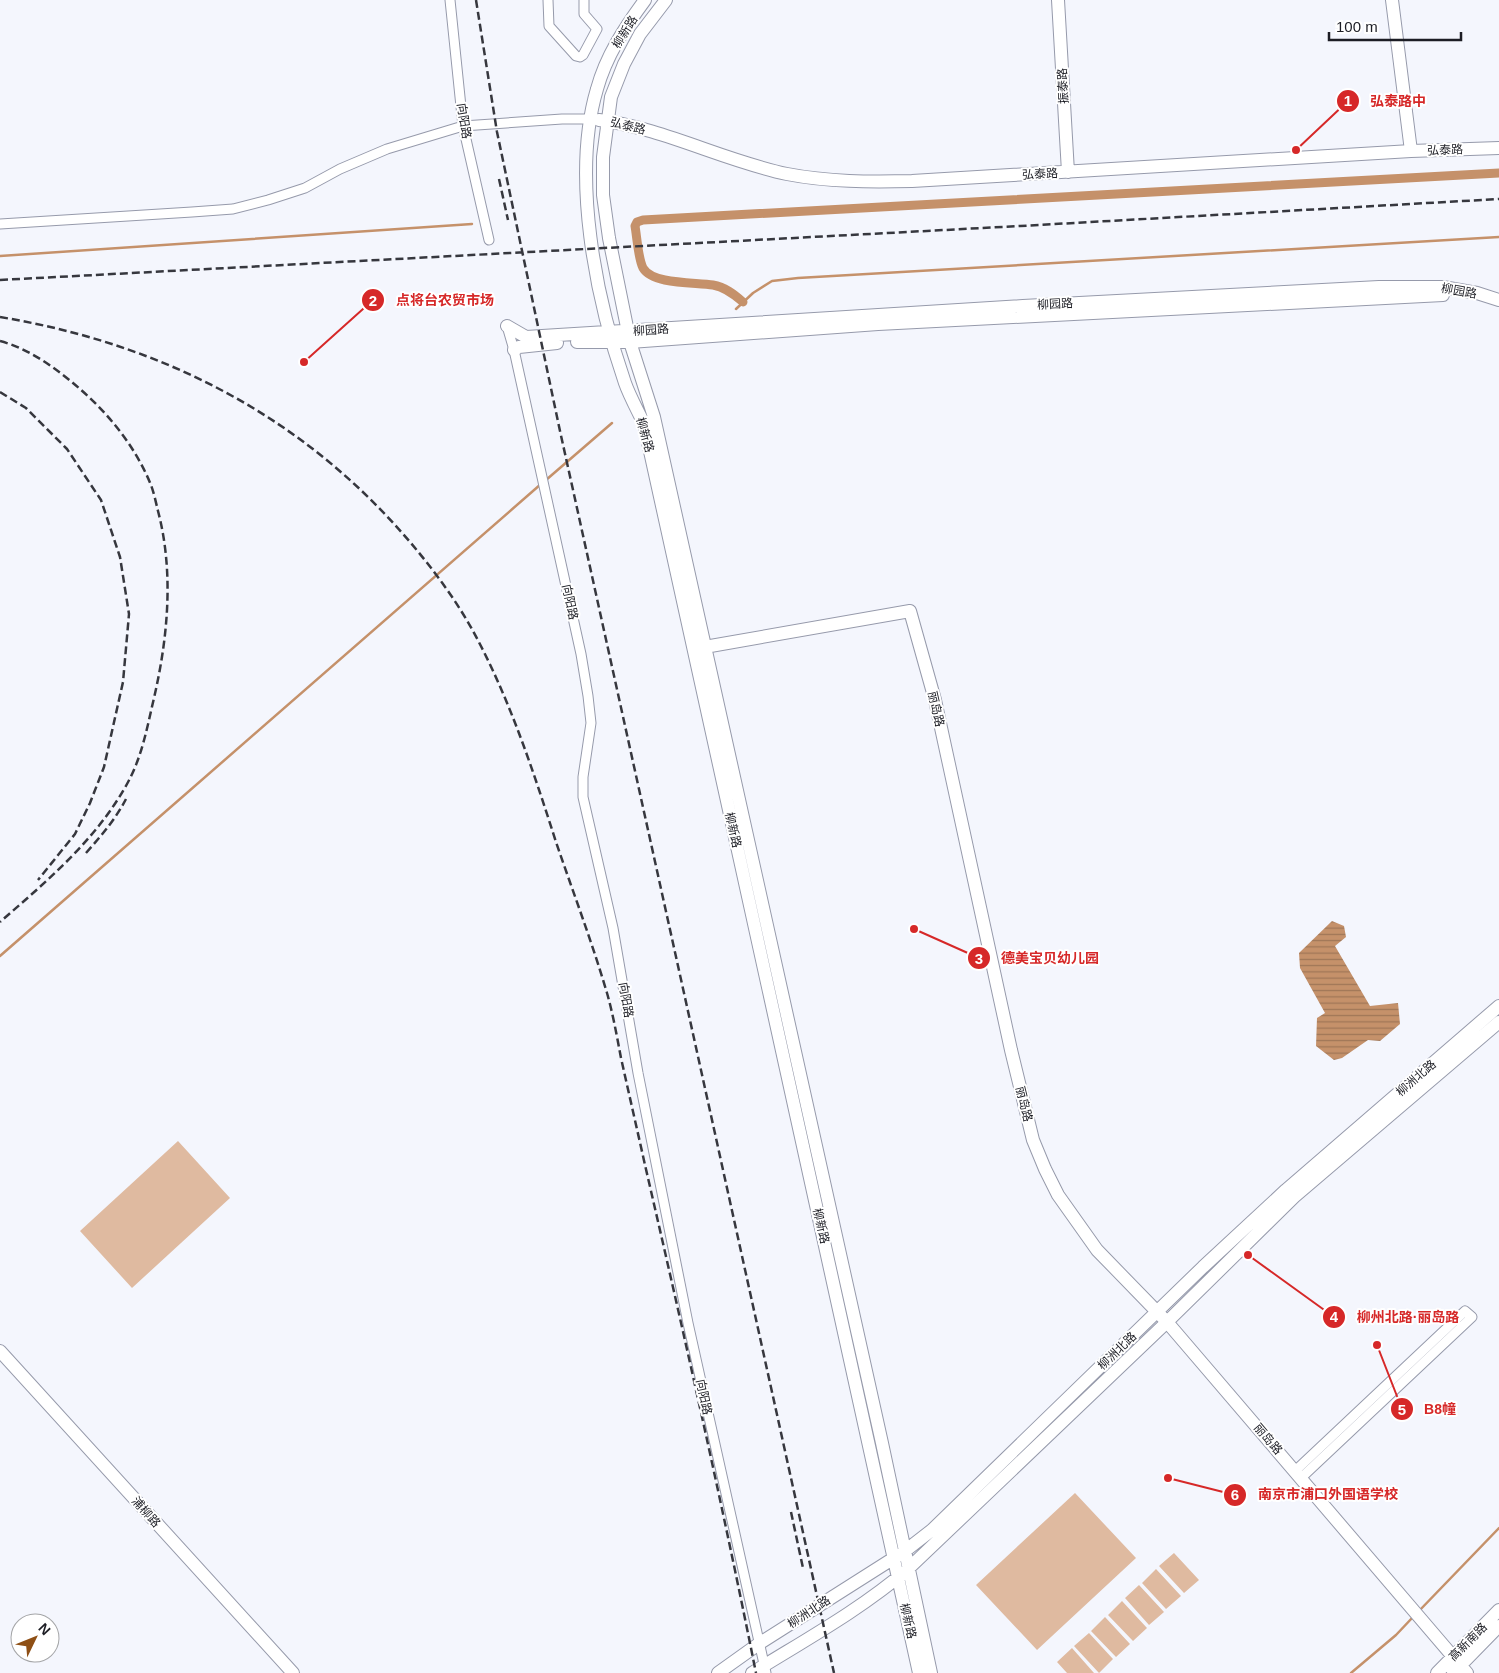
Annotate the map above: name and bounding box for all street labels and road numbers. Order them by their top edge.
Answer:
street label: 柳新路 [610,13,640,51]
street label: 振泰路 [1055,68,1071,104]
street label: 向阳路 [454,102,474,140]
street label: 弘泰路 [609,115,647,137]
street label: 弘泰路 [1427,142,1463,158]
street label: 弘泰路 [1022,166,1058,182]
street label: 柳园路 [1440,281,1478,301]
street label: 柳园路 [1037,296,1073,312]
street label: 柳园路 [633,322,669,338]
street label: 柳新路 [633,416,657,454]
street label: 向阳路 [559,583,581,621]
street label: 丽岛路 [925,690,947,728]
street label: 柳新路 [722,811,744,849]
street label: 向阳路 [616,981,636,1019]
street label: 柳洲北路 [1393,1057,1439,1099]
street label: 丽岛路 [1013,1085,1035,1123]
street label: 柳新路 [810,1207,832,1245]
street label: 柳洲北路 [1095,1329,1139,1373]
street label: 向阳路 [693,1378,715,1416]
street label: 丽岛路 [1251,1421,1285,1457]
street label: 浦柳路 [129,1494,163,1530]
street label: 柳洲北路 [785,1593,833,1631]
street label: 柳新路 [897,1602,919,1640]
street label: 高新南路 [1446,1620,1490,1664]

